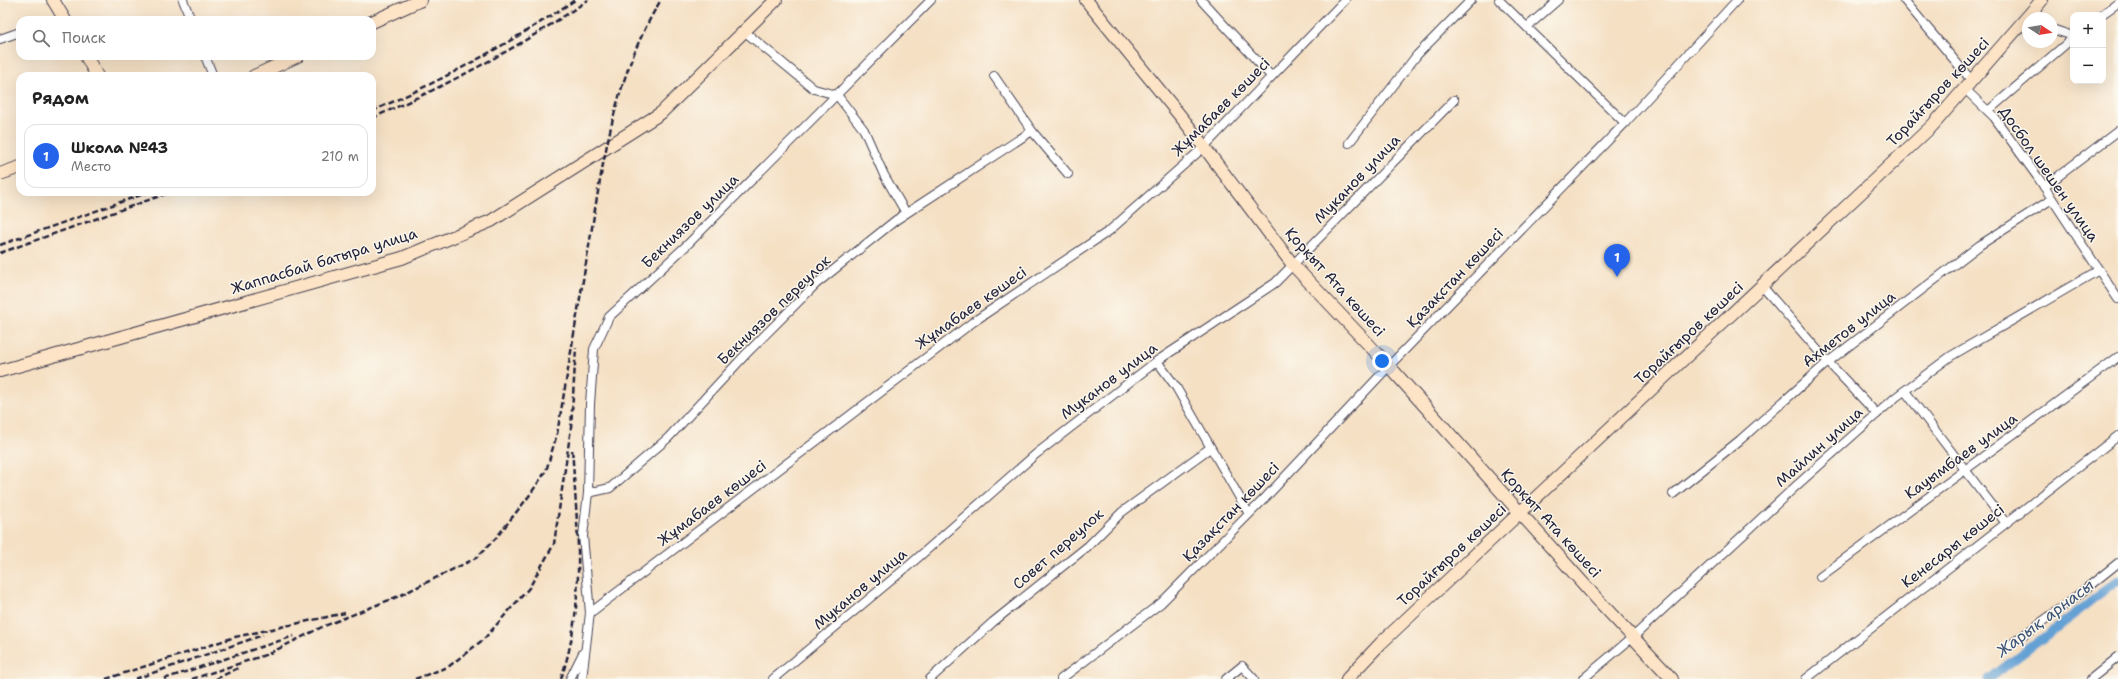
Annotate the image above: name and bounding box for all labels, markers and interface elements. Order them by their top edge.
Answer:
north arrow [2022,12,2058,48]
map controls [2070,12,2106,84]
button: + [2070,12,2106,48]
search box [16,16,376,60]
icon: search [30,27,52,49]
text: Поиск [62,28,106,48]
street label: Торайғыров көшесі [1882,33,1994,151]
button: − [2070,48,2106,84]
street label: Жұмабаев көшесі [1167,53,1275,161]
text: Рядом [32,87,89,109]
street label: Досбол шешен улица [1995,102,2104,246]
street label: Муканов улица [1309,130,1405,228]
text: Школа №43 [71,138,168,158]
text: 1 [43,148,49,165]
text: 210 m [321,148,359,165]
text: Место [71,158,111,175]
street label: Бекниязов улица [637,169,743,273]
street label: Жаппасбай батыра улица [228,223,420,299]
street label: Қорқыт Ата көшесі [1281,223,1389,341]
street label: Қазақстан көшесі [1402,224,1508,332]
pin: 1 [1604,244,1630,277]
street label: Бекниязов переулок [713,251,835,369]
street label: Жұмабаев көшесі [911,262,1031,354]
street label: Торайғыров көшесі [1630,277,1748,389]
street label: Ахметов улица [1798,286,1900,372]
street label: Муканов улица [1056,338,1162,424]
your location [1372,351,1392,371]
street label: Майлин улица [1771,402,1867,492]
street label: Кауымбаев улица [1901,408,2022,504]
street label: Жұмабаев көшесі [653,455,771,551]
street label: Қазақстан көшесі [1178,458,1284,566]
street label: Қорқыт Ата көшесі [1497,464,1605,582]
street label: Торайғыров көшесі [1393,499,1511,611]
street label: Кенесары көшесі [1897,499,2009,593]
street label: Совет переулок [1008,504,1108,594]
street label: Муканов улица [809,543,912,634]
water label: Жарық арнасы [1991,574,2098,662]

